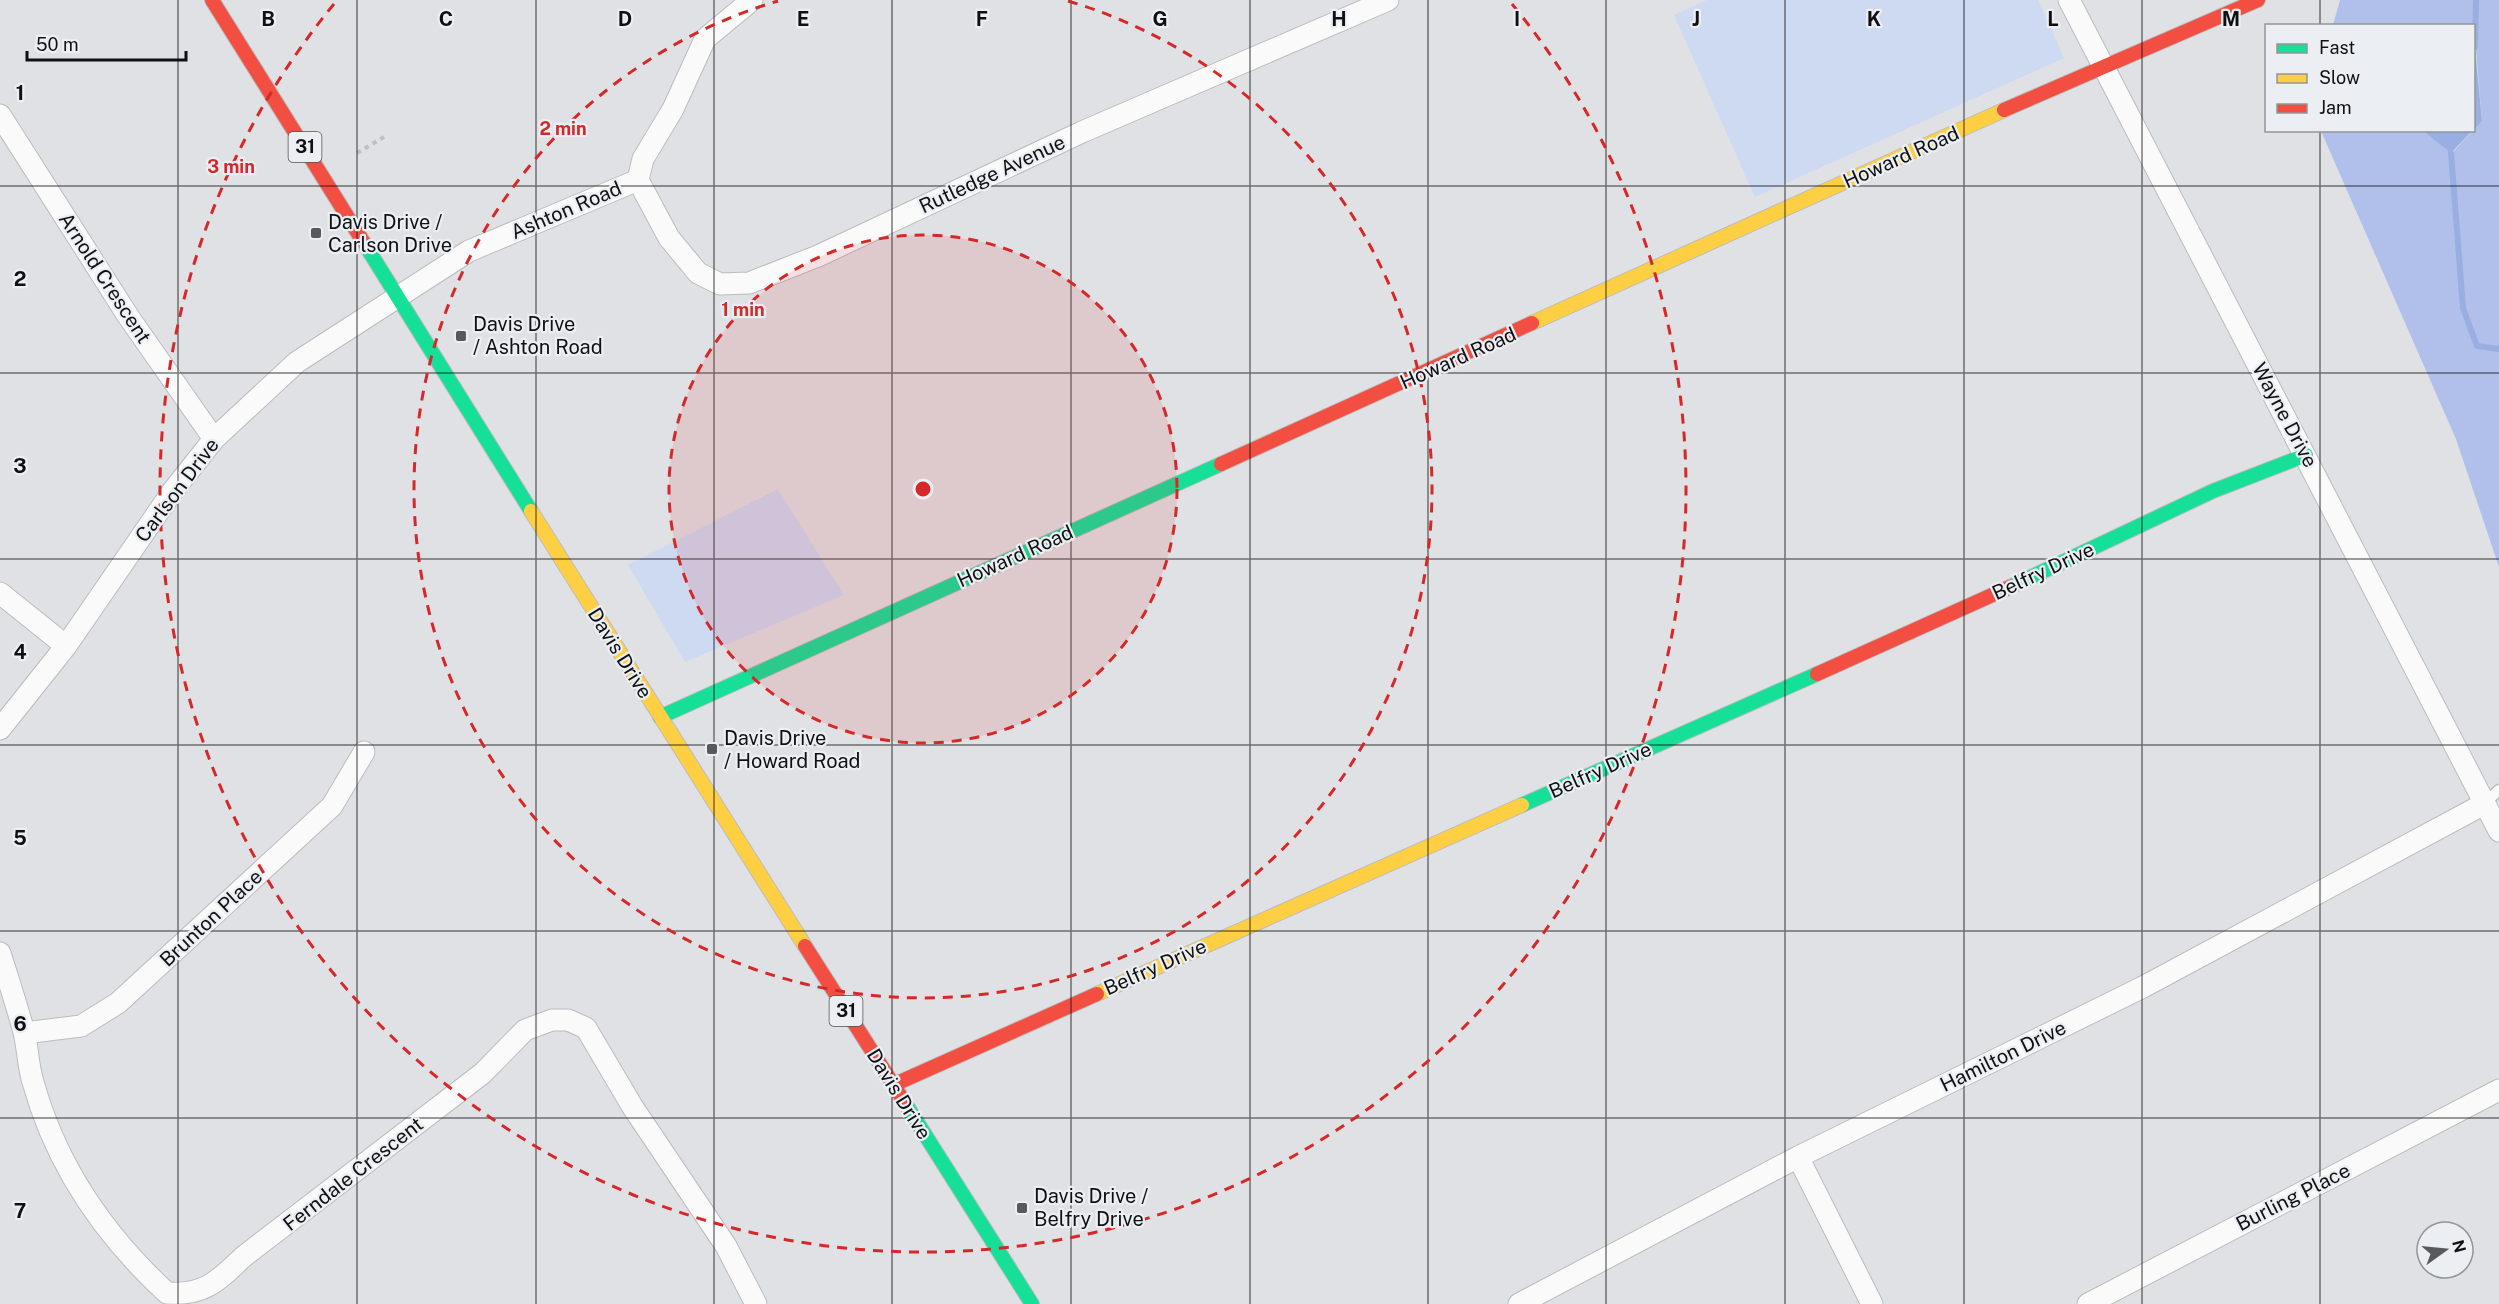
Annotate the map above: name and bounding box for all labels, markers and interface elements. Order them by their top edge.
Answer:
text: B [261,7,275,31]
text: C [439,7,453,31]
text: D [618,7,632,31]
text: E [797,7,809,31]
text: F [976,7,988,31]
text: G [1152,7,1168,31]
text: H [1331,7,1347,31]
text: I [1514,7,1520,31]
text: J [1692,7,1700,31]
text: K [1867,7,1881,31]
text: L [2047,7,2059,31]
text: M [2222,7,2240,31]
scale bar [27,24,186,62]
legend [2265,24,2475,132]
text: 50 m [36,34,79,55]
text: Fast [2319,37,2355,58]
text: Slow [2319,67,2360,88]
text: 1 [16,81,24,105]
text: Jam [2319,97,2352,118]
text: 2 min [539,118,587,139]
street label: Howard Road [1839,121,1963,193]
street label: Rutledge Avenue [915,130,1069,218]
road number: 31 [288,132,322,162]
text: 3 min [207,156,255,177]
street label: Ashton Road [507,176,625,244]
street label: Arnold Crescent [54,208,156,348]
place label: Davis Drive / Carlson Drive [328,210,452,257]
marker: Davis Drive / Carlson Drive [309,226,323,240]
text: 2 [14,267,26,291]
text: 1 min [721,299,765,320]
place label: Davis Drive / Ashton Road [473,312,603,359]
street label: Howard Road [1396,322,1520,394]
marker: Davis Drive / Ashton Road [454,329,468,343]
street label: Wayne Drive [2247,359,2323,471]
street label: Carlson Drive [130,433,224,547]
text: 3 [13,454,27,478]
centre of rings [913,479,933,499]
street label: Howard Road [953,520,1077,592]
street label: Belfry Drive [1988,537,2098,605]
street label: Davis Drive [583,603,657,703]
text: 4 [13,640,27,664]
place label: Davis Drive / Howard Road [724,726,860,773]
street label: Belfry Drive [1545,737,1655,803]
marker: Davis Drive / Howard Road [705,742,719,756]
text: 5 [13,826,27,850]
street label: Brunton Place [155,864,267,972]
street label: Belfry Drive [1100,934,1210,1000]
road number: 31 [830,996,862,1026]
text: 6 [13,1012,27,1036]
street label: Hamilton Drive [1936,1015,2070,1097]
street label: Davis Drive [862,1044,936,1144]
street label: Ferndale Crescent [278,1112,428,1236]
street label: Burling Place [2232,1158,2354,1236]
place label: Davis Drive / Belfry Drive [1034,1184,1148,1231]
text: 7 [14,1199,26,1223]
marker: Davis Drive / Belfry Drive [1015,1201,1029,1215]
north arrow [2415,1220,2475,1280]
text: N [2448,1238,2470,1255]

